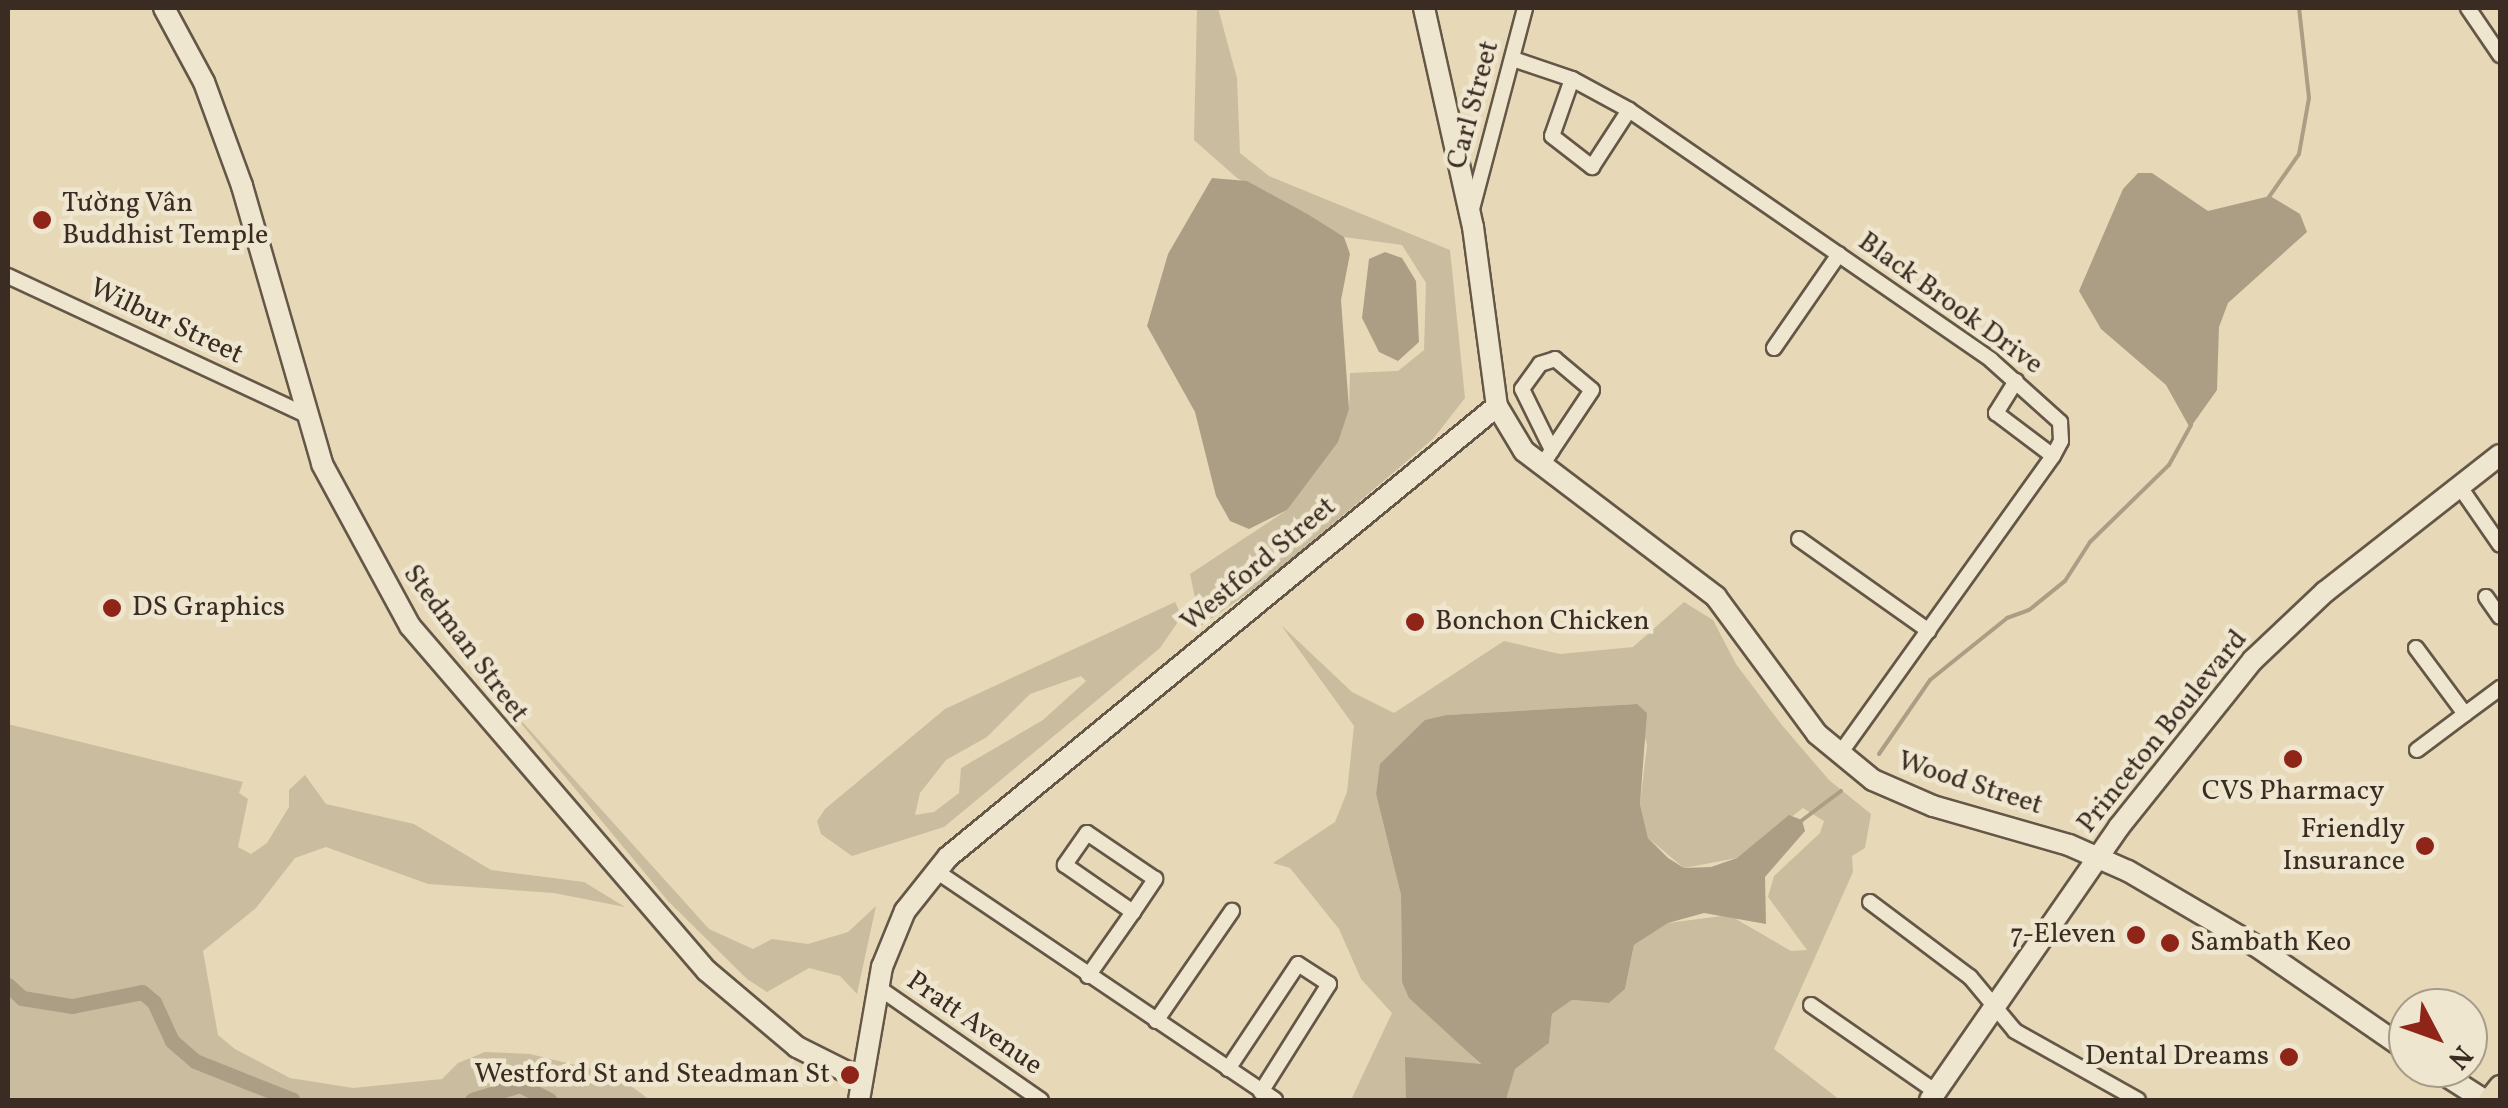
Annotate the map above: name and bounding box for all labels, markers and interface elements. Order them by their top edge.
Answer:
street label: Carl Street [1441,37,1507,173]
place label: Tường Vân Buddhist Temple [62,187,269,253]
marker: Tường Vân Buddhist Temple [31,209,53,231]
street label: Black Brook Drive [1851,226,2049,382]
street label: Wilbur Street [84,272,248,372]
street label: Westford Street [1175,490,1343,640]
street label: Stedman Street [395,559,535,729]
place label: DS Graphics [132,591,285,625]
marker: DS Graphics [101,597,123,619]
place label: Bonchon Chicken [1435,605,1650,639]
marker: Bonchon Chicken [1404,611,1426,633]
street label: Princeton Boulevard [2071,624,2255,840]
street label: Wood Street [1893,745,2047,823]
marker: CVS Pharmacy [2282,748,2304,770]
place label: CVS Pharmacy [2202,775,2384,809]
place label: Friendly Insurance [2282,813,2405,879]
marker: Friendly Insurance [2414,835,2436,857]
place label: 7-Eleven [2010,918,2116,952]
marker: 7-Eleven [2125,924,2147,946]
place label: Sambath Keo [2190,926,2351,960]
marker: Sambath Keo [2159,932,2181,954]
street label: Pratt Avenue [900,965,1048,1083]
north arrow [2388,988,2488,1088]
text: N [2438,1036,2481,1077]
place label: Dental Dreams [2085,1040,2269,1074]
marker: Dental Dreams [2278,1046,2300,1068]
place label: Westford St and Steadman St [474,1058,830,1092]
marker: Westford St and Steadman St [839,1064,861,1086]

